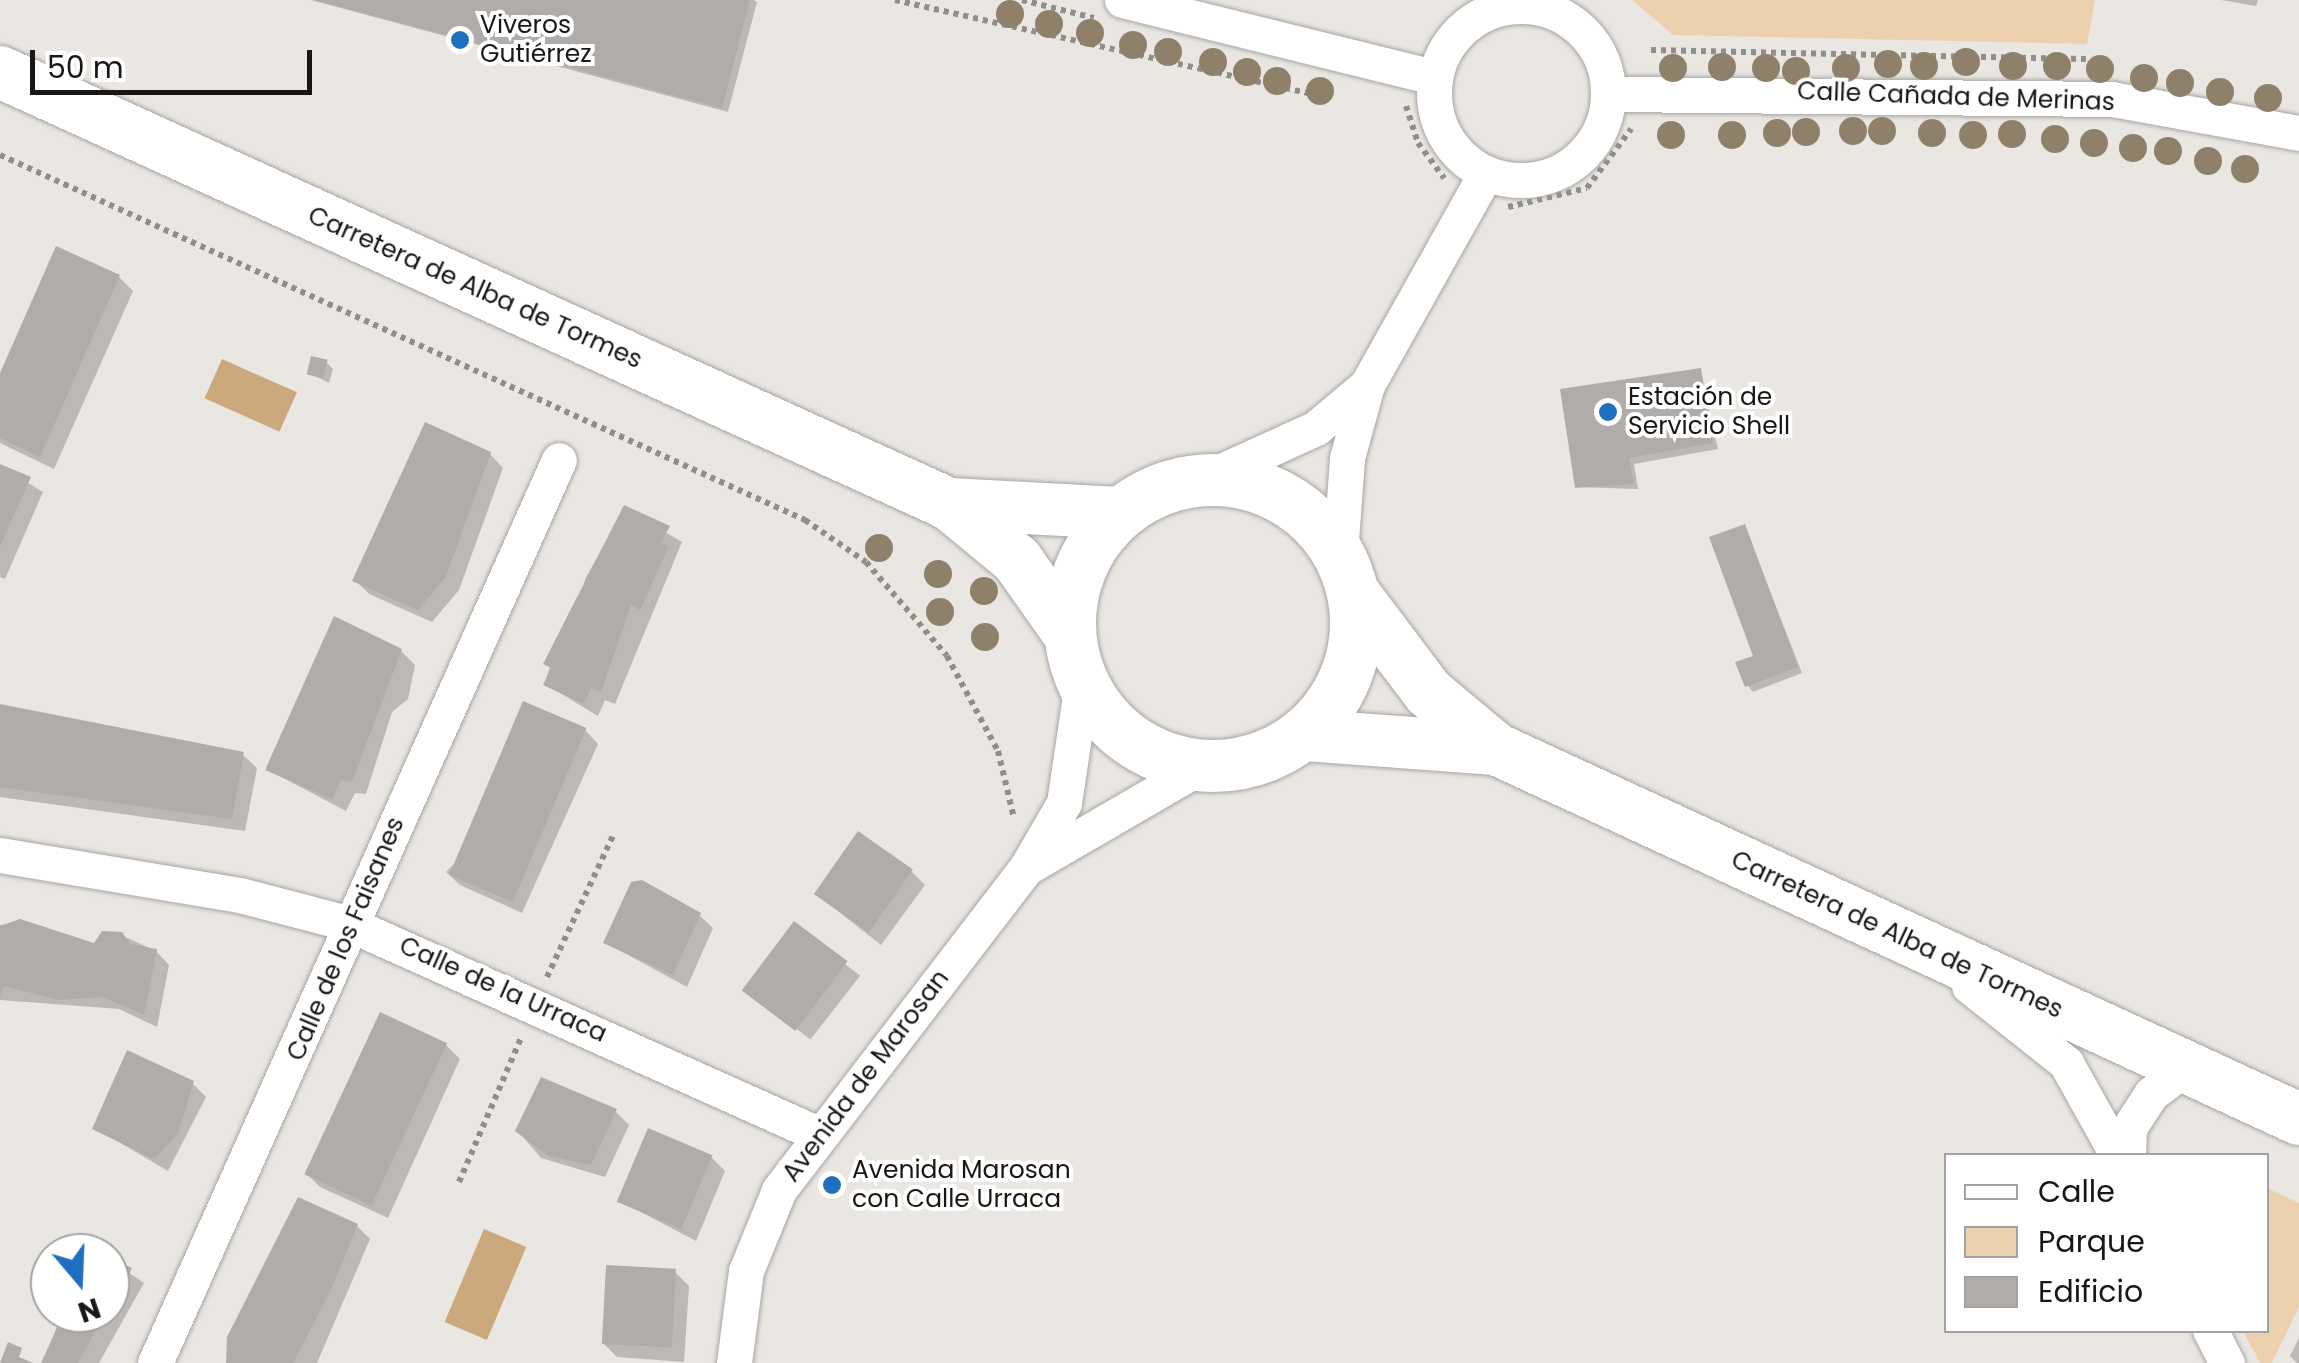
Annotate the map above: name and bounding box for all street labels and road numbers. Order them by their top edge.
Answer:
street label: Calle Cañada de Merinas [1797,76,2115,118]
street label: Carretera de Alba de Tormes [303,201,647,375]
street label: Calle de los Faisanes [281,813,411,1065]
street label: Carretera de Alba de Tormes [1726,845,2068,1025]
street label: Calle de la Urraca [395,931,611,1049]
street label: Avenida de Marosan [776,964,956,1188]

